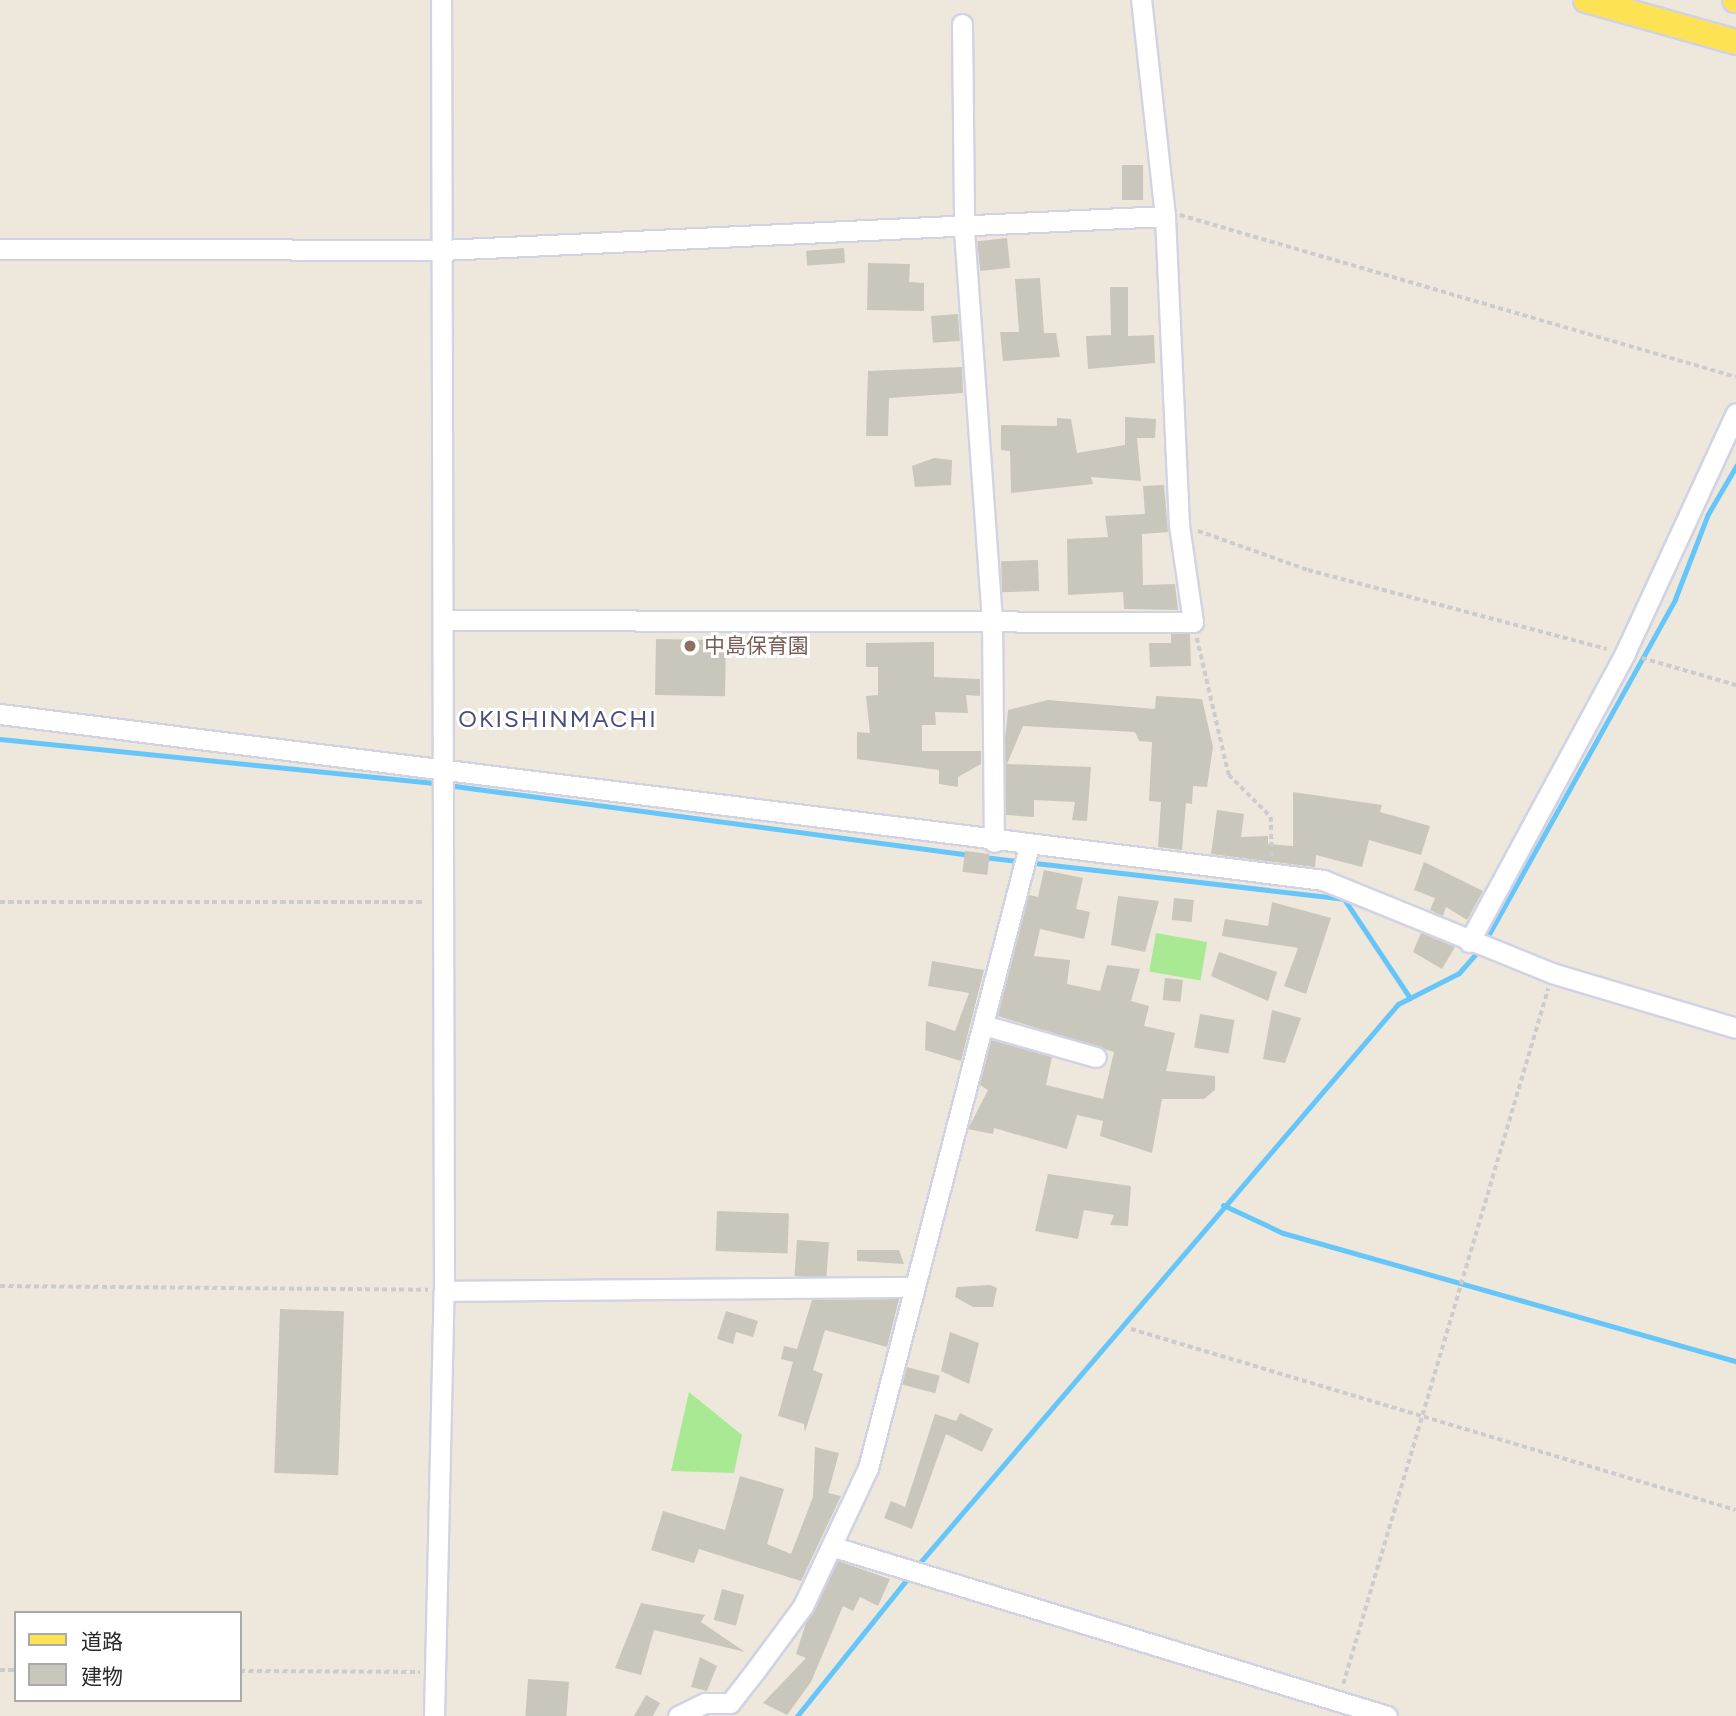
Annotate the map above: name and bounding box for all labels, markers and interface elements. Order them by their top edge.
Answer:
place label: 中島保育園 [704,633,809,659]
marker: 中島保育園 [682,638,698,654]
district label: OKISHINMACHI [460,705,656,733]
legend [14,1611,242,1702]
text: 道路 [81,1629,123,1654]
text: 建物 [81,1664,123,1689]

